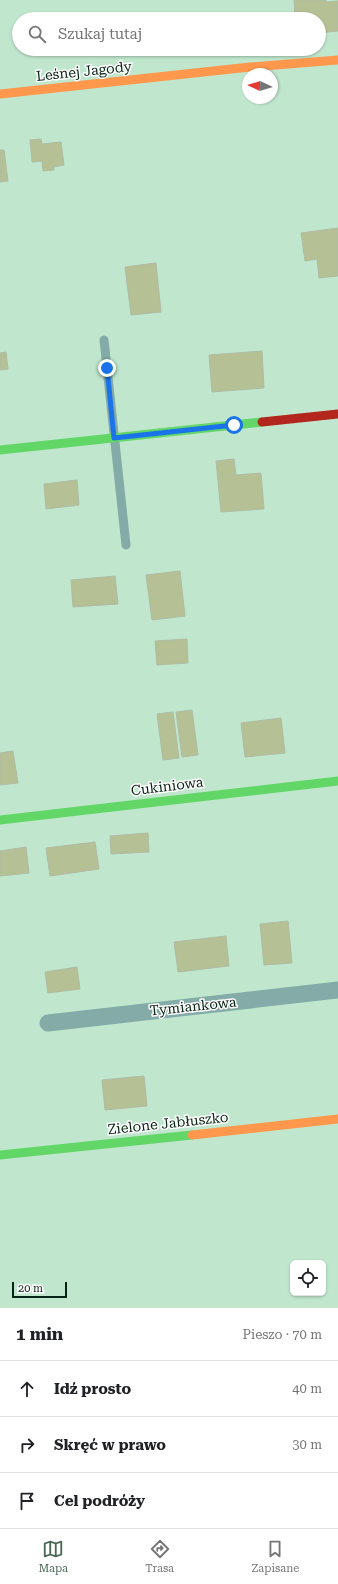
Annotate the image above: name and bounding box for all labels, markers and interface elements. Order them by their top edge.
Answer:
search box [12,12,326,56]
icon: search [26,23,48,45]
text: Szukaj tutaj [58,25,142,43]
street label: Leśnej Jagody [35,58,133,84]
north arrow [242,68,278,104]
route end [98,359,116,377]
route start [225,416,243,434]
street label: Cukiniowa [130,774,205,798]
street label: Tymiankowa [149,993,238,1019]
street label: Zielone Jabłuszko [107,1109,229,1137]
map controls [290,1260,326,1296]
button: locate [290,1260,326,1296]
scale bar [12,1280,67,1299]
text: 20 m [18,1282,43,1295]
text: 1 min [16,1324,63,1344]
text: Pieszo · 70 m [243,1327,322,1342]
icon: ahead [16,1378,38,1400]
text: Idź prosto [54,1380,131,1398]
text: 40 m [292,1381,322,1396]
icon: right [16,1434,38,1456]
text: Skręć w prawo [54,1436,166,1454]
text: 30 m [292,1437,322,1452]
icon: arrive [16,1490,38,1512]
text: Cel podróży [54,1492,145,1510]
tab: Mapa [39,1538,68,1575]
tab: Trasa [145,1538,174,1575]
tab: Zapisane [251,1538,299,1575]

